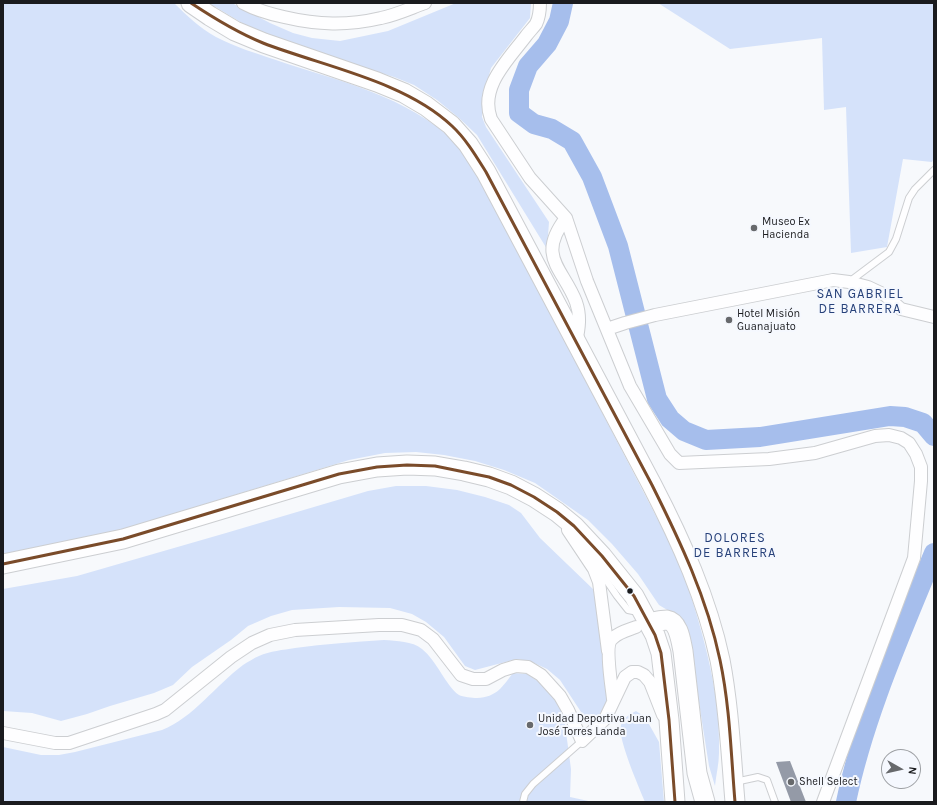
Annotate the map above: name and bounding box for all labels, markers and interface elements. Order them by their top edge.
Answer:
place label: Museo Ex Hacienda [762,215,810,241]
marker: Museo Ex Hacienda [749,223,759,233]
district label: SAN GABRIEL DE BARRERA [816,286,904,317]
place label: Hotel Misión Guanajuato [737,307,800,333]
marker: Hotel Misión Guanajuato [724,315,734,325]
district label: DOLORES DE BARRERA [693,530,777,561]
unlabelled marker [625,586,635,596]
place label: Unidad Deportiva Juan José Torres Landa [538,712,652,738]
marker: Unidad Deportiva Juan José Torres Landa [525,720,535,730]
north arrow [881,749,921,789]
text: N [905,766,919,775]
place label: Shell Select [799,775,858,789]
marker: Shell Select [786,777,796,787]

